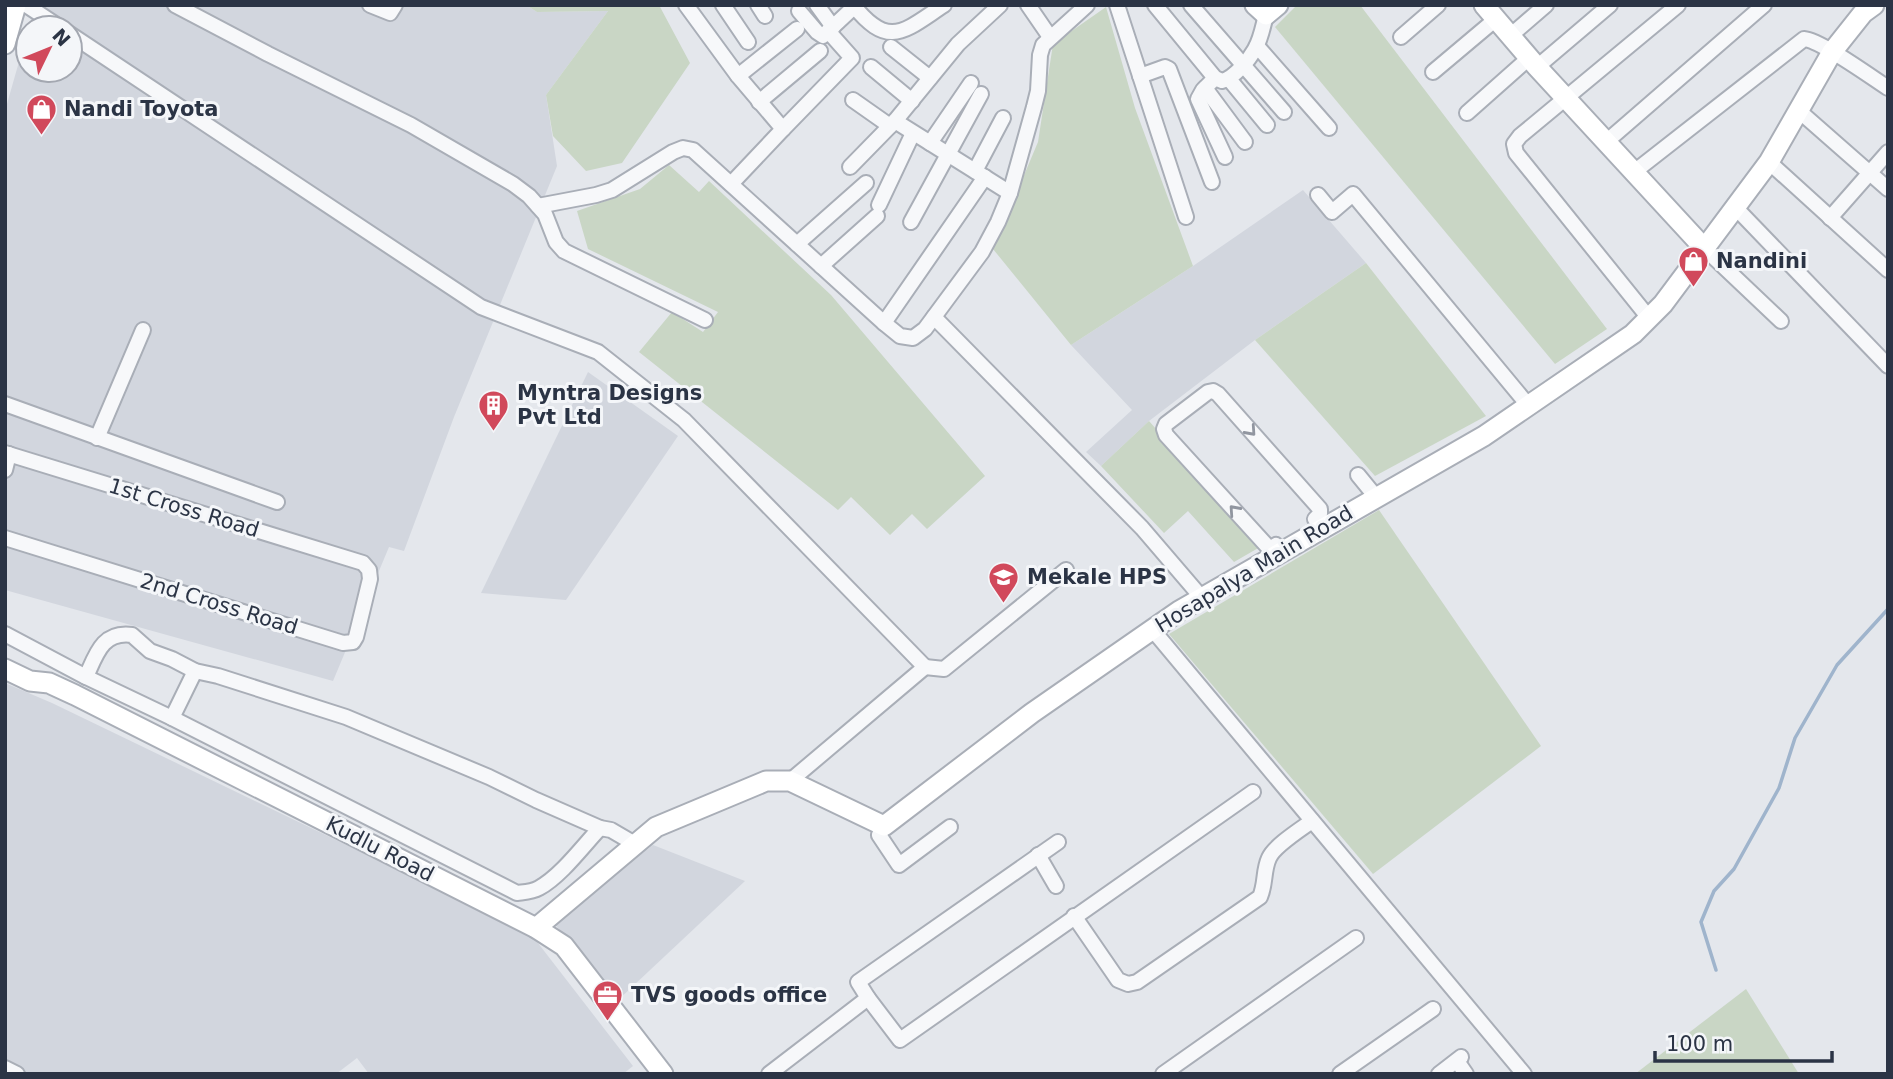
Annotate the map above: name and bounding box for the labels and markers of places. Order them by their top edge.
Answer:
shop icon: Nandi Toyota [24,92,58,136]
place label: Nandi Toyota [64,97,219,121]
shop icon: Nandini [1676,244,1710,288]
place label: Nandini [1716,249,1807,273]
place label: Myntra Designs Pvt Ltd [517,381,702,429]
building icon: Myntra Designs Pvt Ltd [477,388,511,432]
school or university icon: Mekale HPS [987,560,1021,604]
place label: Mekale HPS [1027,565,1167,589]
office icon: TVS goods office [591,978,625,1022]
place label: TVS goods office [631,983,827,1007]

